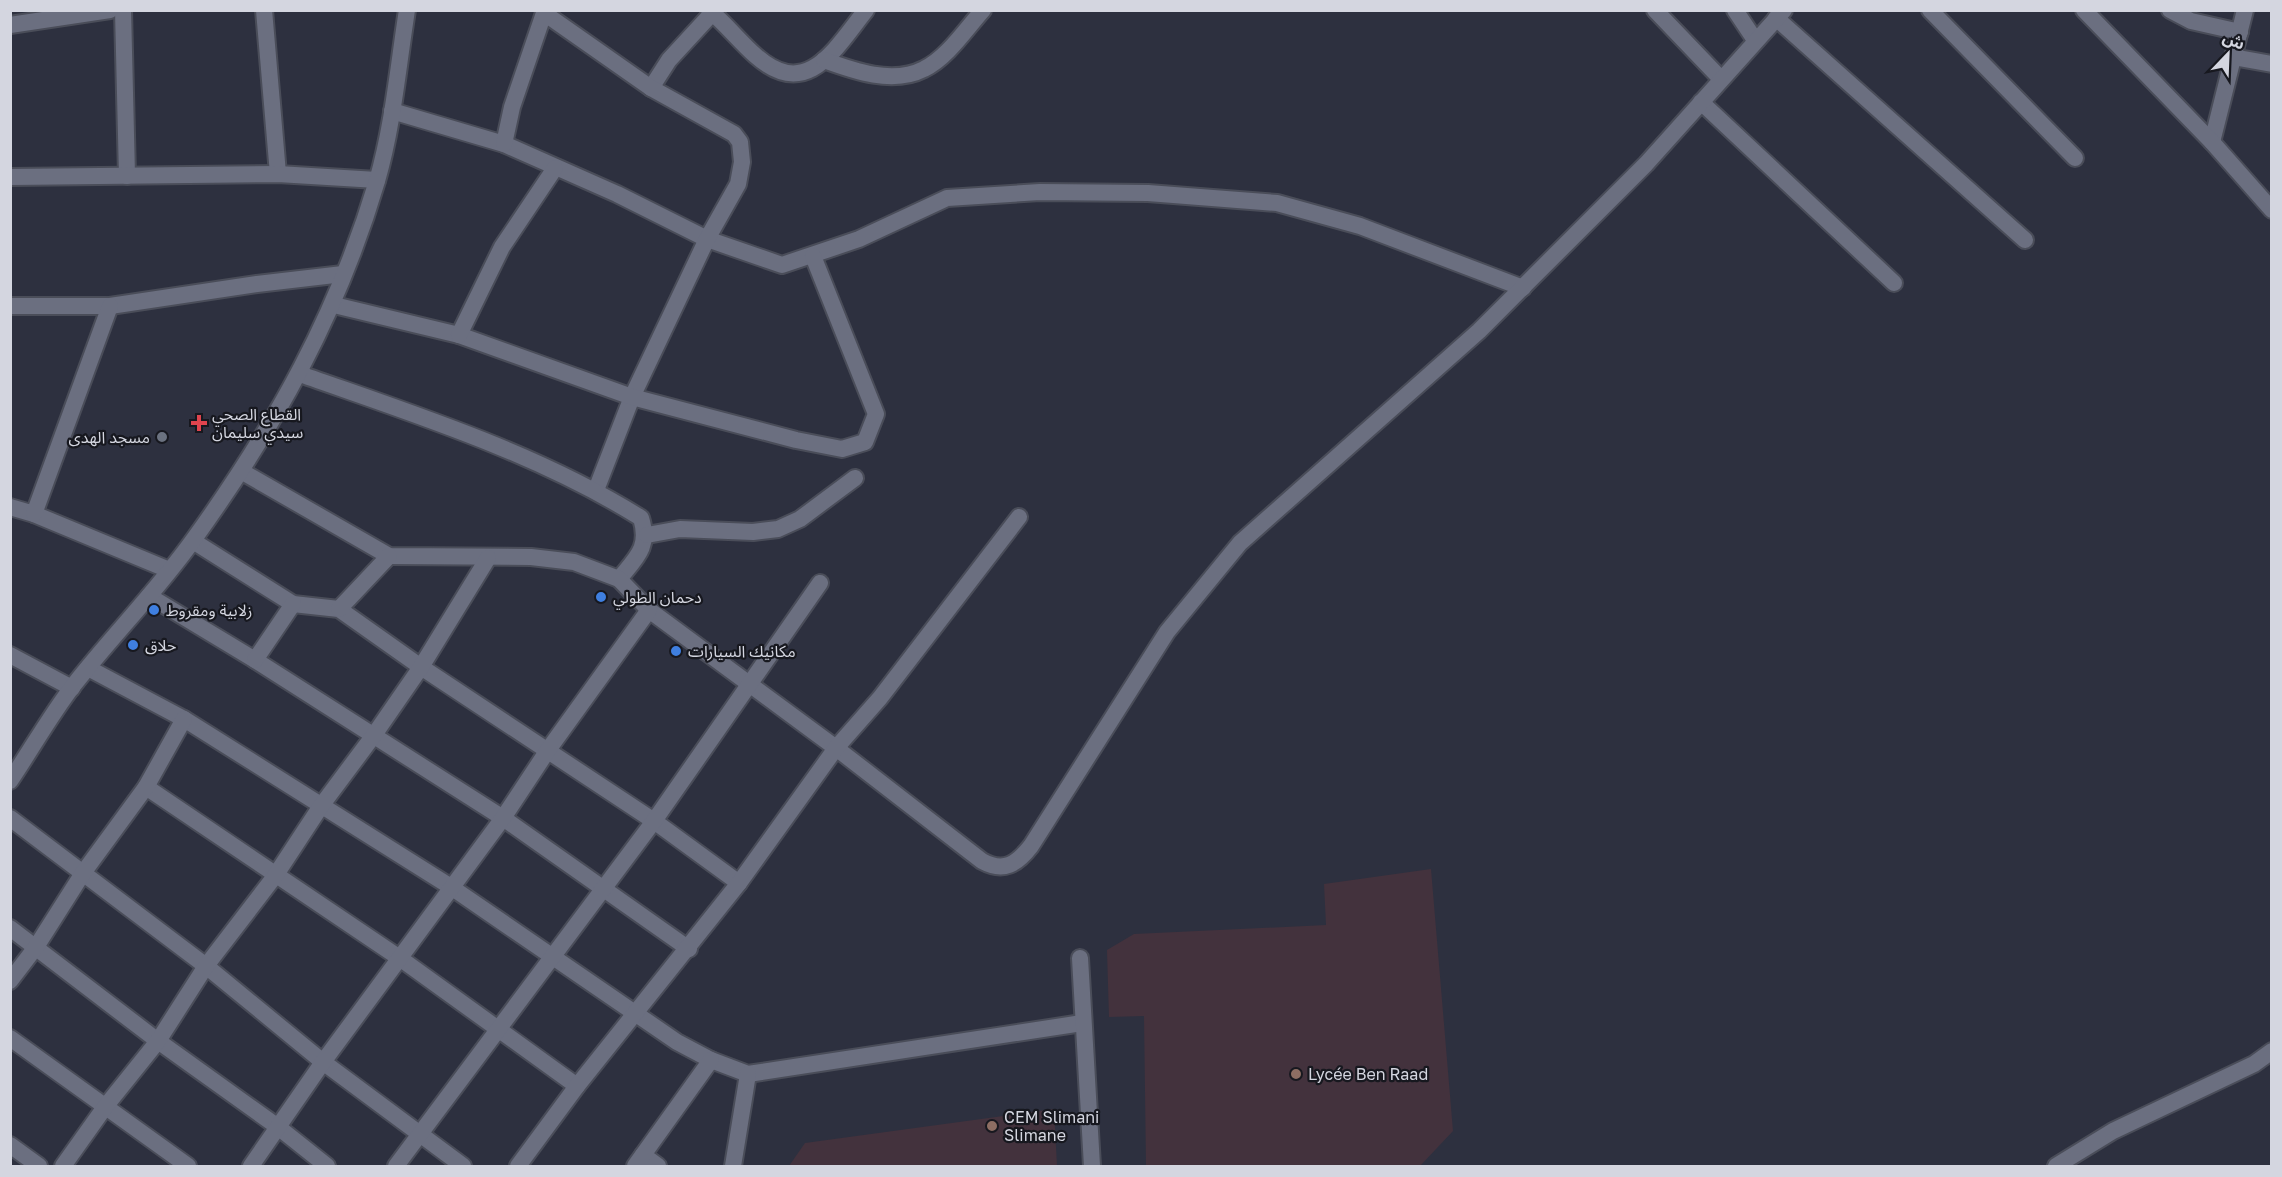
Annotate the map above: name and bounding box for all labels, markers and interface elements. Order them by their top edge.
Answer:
north arrow [2198,24,2258,84]
text: ش [2220,27,2248,54]
place label: القطاع الصحي سيدي سليمان [212,404,303,445]
marker: القطاع الصحي سيدي سليمان [190,414,208,432]
place label: مسجد الهدى [69,427,150,447]
marker: مسجد الهدى [155,430,169,444]
place label: دحمان الطولي [613,587,702,610]
marker: دحمان الطولي [594,590,608,604]
place label: زلابية ومقروط [166,600,252,620]
marker: زلابية ومقروط [147,603,161,617]
place label: حلاق [145,635,176,655]
marker: حلاق [126,638,140,652]
place label: مكانيك السيارات [688,641,796,661]
marker: مكانيك السيارات [669,644,683,658]
place label: Lycée Ben Raad [1308,1064,1428,1084]
marker: Lycée Ben Raad [1289,1067,1303,1081]
place label: CEM Slimani Slimane [1004,1107,1099,1145]
marker: CEM Slimani Slimane [985,1119,999,1133]

